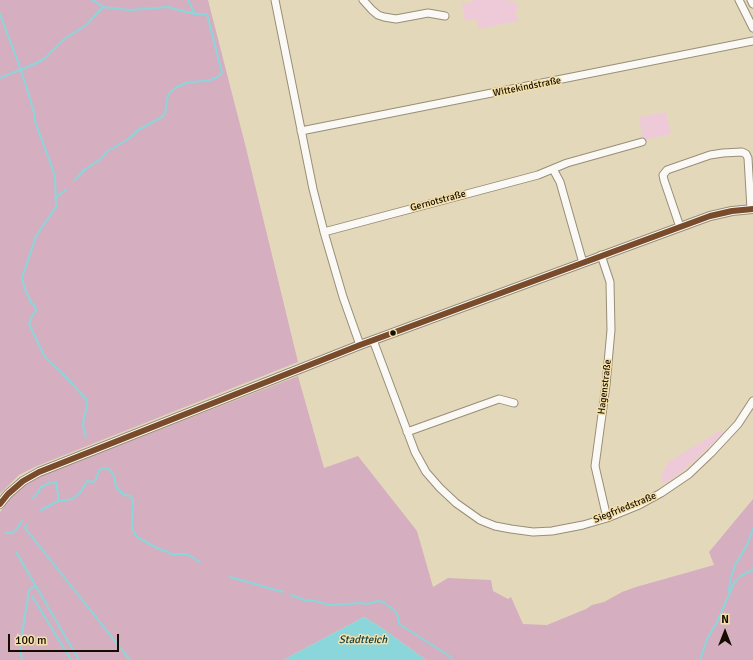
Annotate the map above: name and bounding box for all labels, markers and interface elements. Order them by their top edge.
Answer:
street label: Wittekindstraße [492,74,562,100]
street label: Gernotstraße [409,188,467,214]
unlabelled marker [388,328,398,338]
street label: Hagenstraße [596,359,614,415]
street label: Siegfriedstraße [592,490,658,526]
north arrow [705,612,745,652]
text: N [721,613,729,626]
scale bar [10,626,121,652]
text: 100 m [15,633,47,648]
water label: Stadtteich [339,633,387,647]

